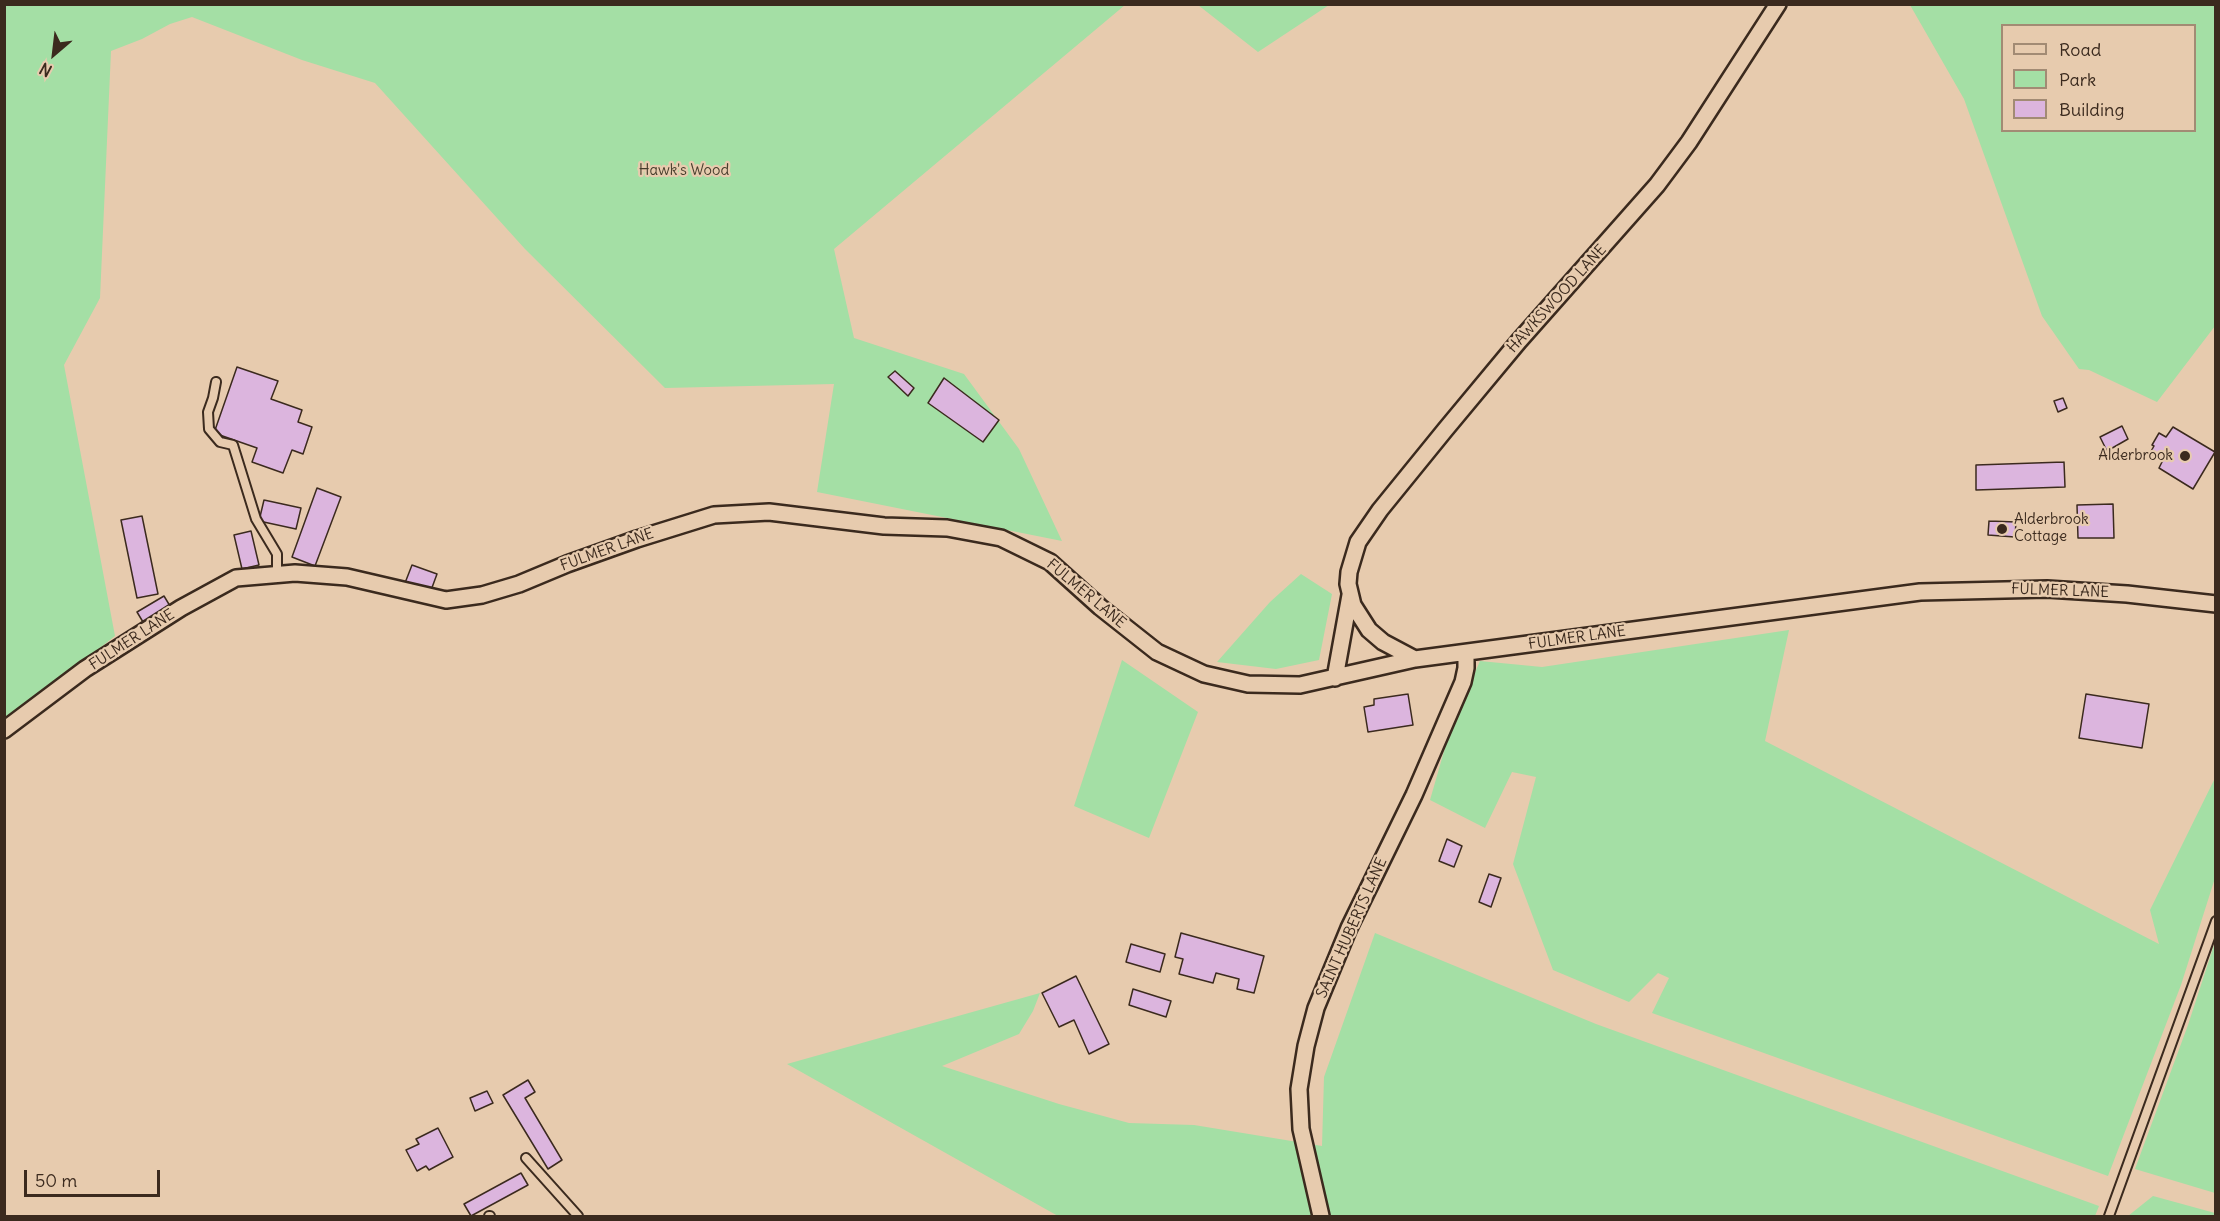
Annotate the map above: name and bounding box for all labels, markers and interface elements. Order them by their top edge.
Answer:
north arrow [24,24,84,84]
legend [2001,24,2196,132]
text: Road [2059,38,2101,61]
text: N [36,58,55,81]
text: Park [2059,68,2096,91]
text: Building [2059,98,2124,121]
park label: Hawk's Wood [639,162,729,180]
street label: HAWKSWOOD LANE [1504,241,1610,357]
place label: Alderbrook [2098,447,2173,465]
marker: Alderbrook [2178,449,2192,463]
place label: Alderbrook Cottage [2014,511,2089,546]
marker: Alderbrook Cottage [1995,522,2009,536]
street label: FULMER LANE [558,525,656,575]
street label: FULMER LANE [1043,556,1129,632]
street label: FULMER LANE [2011,580,2109,602]
street label: FULMER LANE [86,606,178,674]
street label: FULMER LANE [1527,622,1627,654]
street label: SAINT HUBERTS LANE [1313,855,1391,1001]
scale bar [27,1158,164,1196]
text: 50 m [35,1169,77,1192]

